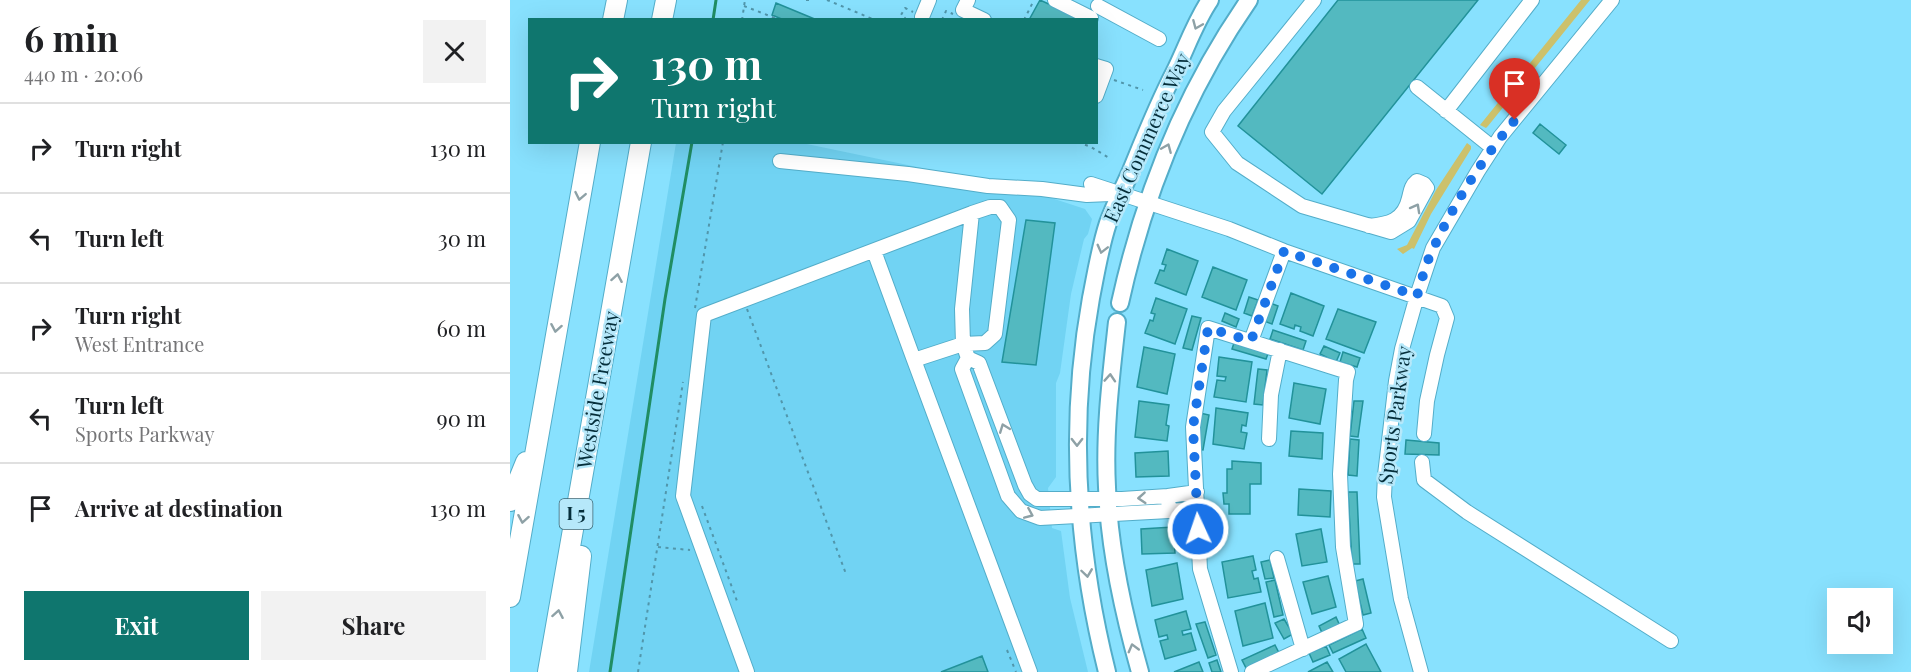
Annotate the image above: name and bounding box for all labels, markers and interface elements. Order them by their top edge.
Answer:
text: 6 min [24,13,119,61]
one-way arrow [1192,19,1204,30]
button: close [423,20,486,83]
text: 130 m [651,35,762,91]
icon: right [552,42,630,120]
street label: East Commerce Way [1096,48,1195,226]
pin [1489,58,1540,120]
text: 440 m · 20:06 [24,60,143,87]
icon: arrive [1498,67,1531,100]
text: Turn right [651,89,776,125]
icon: right [24,132,57,165]
text: Turn right [75,133,181,163]
text: 130 m [430,133,486,163]
one-way arrow [1160,144,1172,155]
one-way arrow [574,191,587,201]
one-way arrow [1409,204,1420,214]
icon: left [24,222,57,255]
text: Turn left [75,223,164,253]
text: 30 m [438,223,486,253]
one-way arrow [1096,244,1109,254]
one-way arrow [610,274,623,284]
text: Turn right [75,300,181,330]
street label: Westside Freeway [569,309,624,472]
icon: right [24,312,57,345]
text: 60 m [436,313,486,343]
one-way arrow [550,323,563,333]
text: West Entrance [75,330,204,357]
street label: Sports Parkway [1370,344,1417,486]
one-way arrow [1104,373,1117,382]
text: Turn left [75,390,164,420]
icon: left [24,402,57,435]
text: 90 m [437,403,486,433]
text: Sports Parkway [75,420,215,447]
one-way arrow [998,423,1011,434]
one-way arrow [1071,438,1083,447]
one-way arrow [1137,491,1146,504]
icon: arrive [24,492,57,525]
text: Arrive at destination [75,493,283,523]
text: 130 m [430,493,486,523]
position arrow [1166,497,1230,561]
road number: I 5 [560,499,592,529]
one-way arrow [1023,507,1034,519]
one-way arrow [517,514,530,524]
one-way arrow [1080,569,1092,578]
map controls [1827,588,1893,654]
button: sound [1827,588,1893,654]
button: Exit [24,591,249,660]
button: Share [261,591,486,660]
one-way arrow [551,610,564,620]
one-way arrow [1128,644,1141,654]

